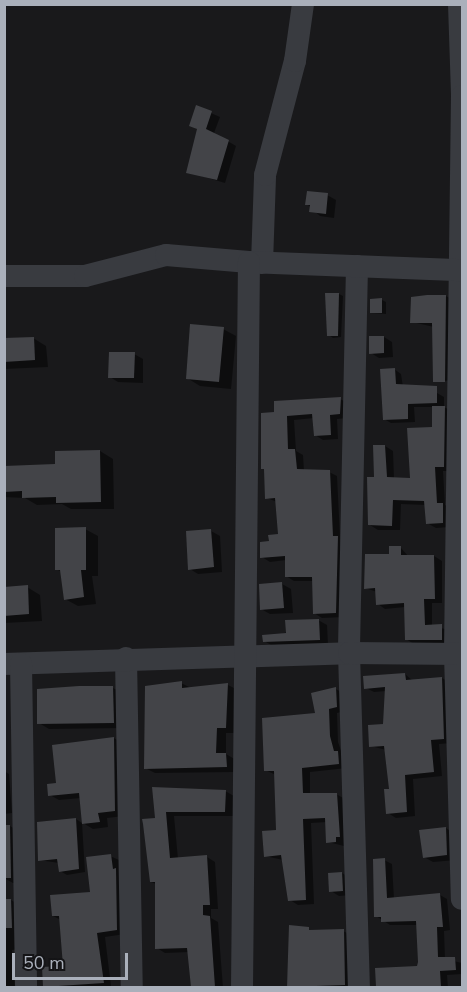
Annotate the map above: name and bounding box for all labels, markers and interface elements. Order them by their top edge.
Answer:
scale bar [15,941,130,979]
text: 50 m [23,951,65,975]

